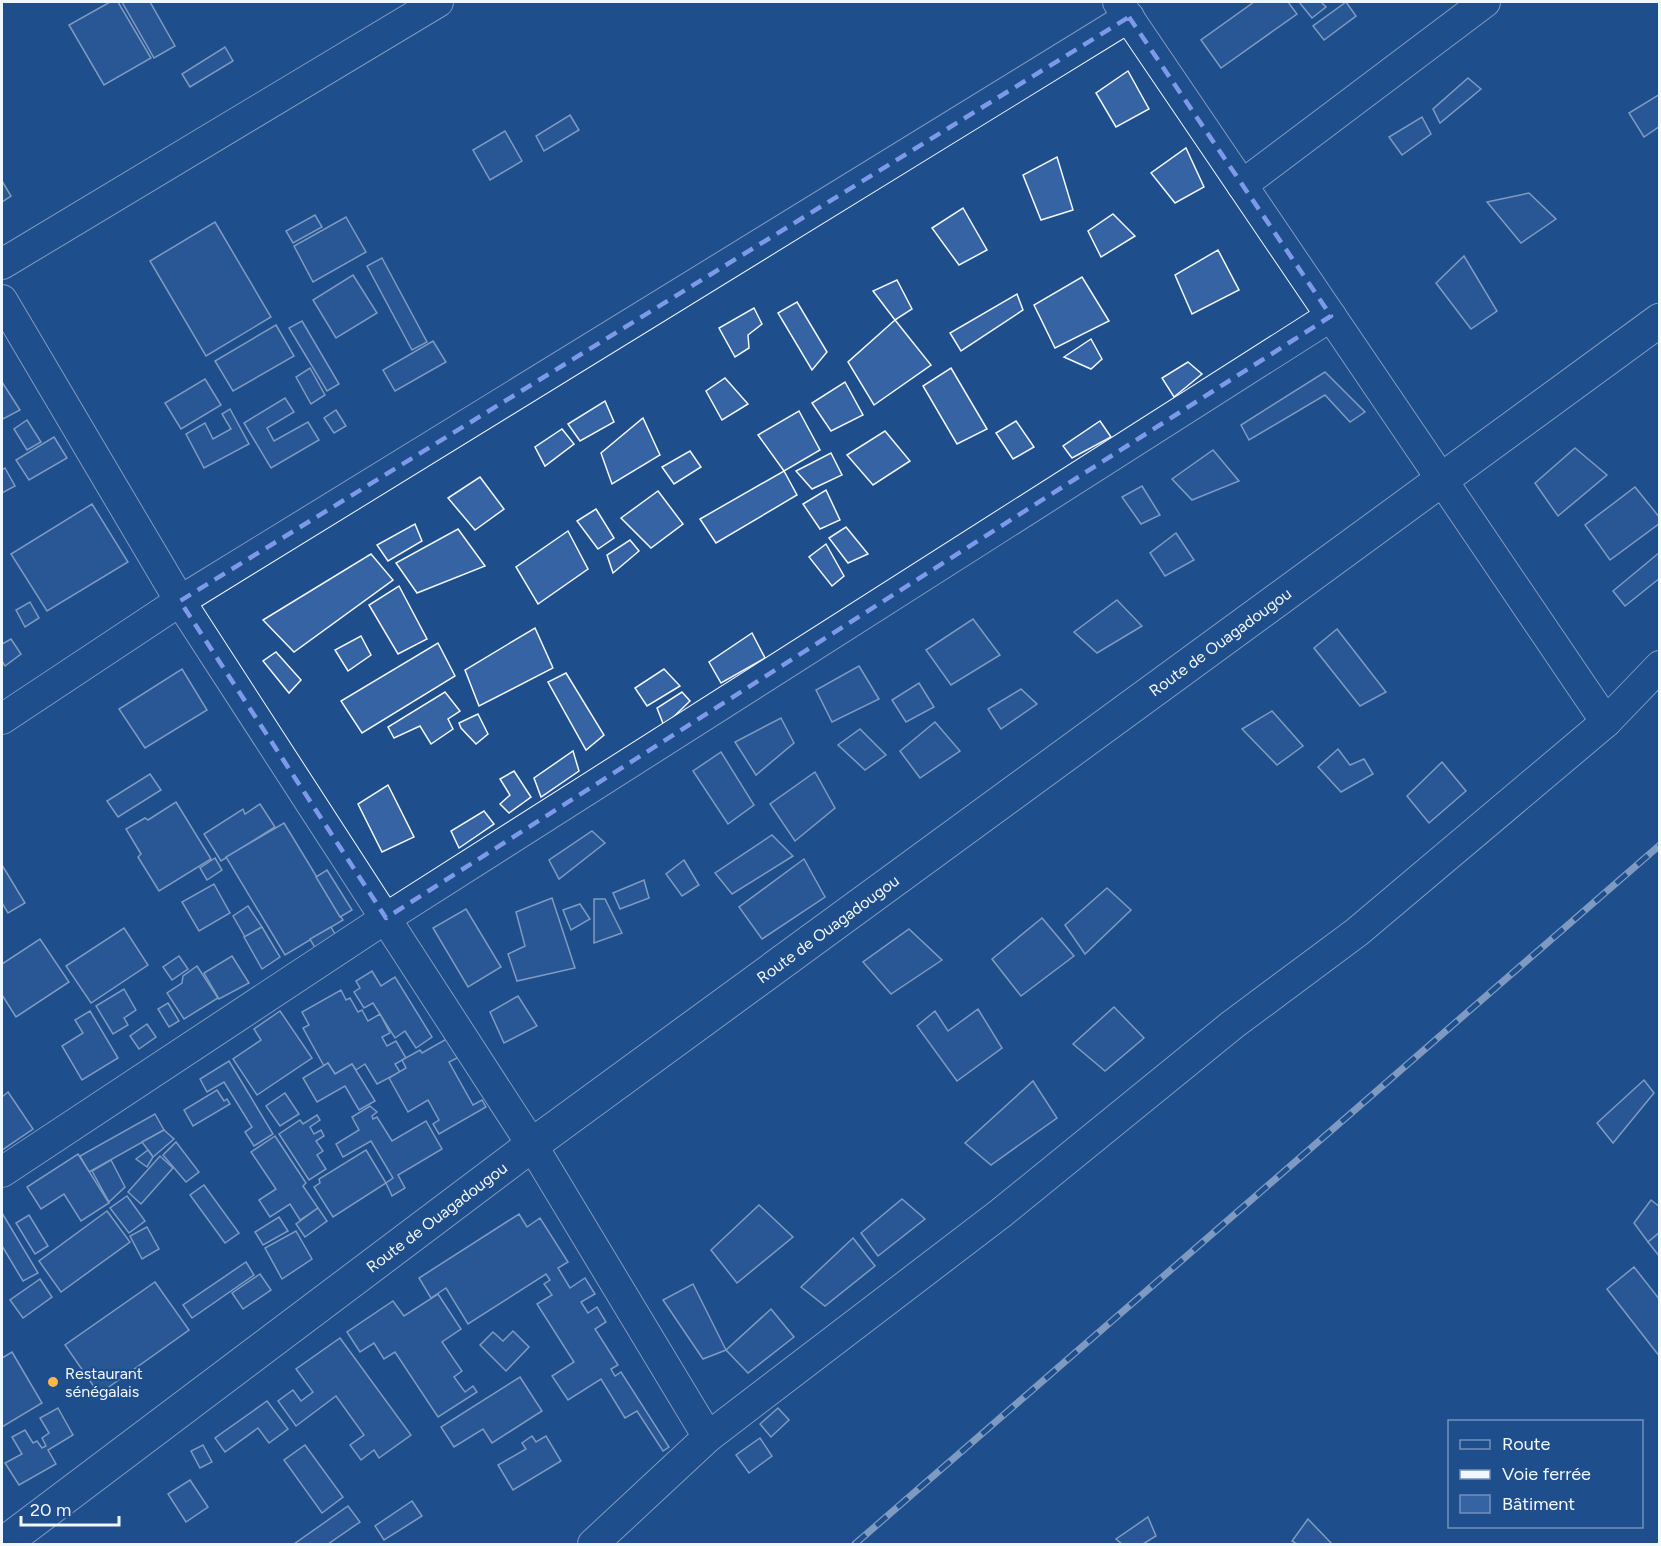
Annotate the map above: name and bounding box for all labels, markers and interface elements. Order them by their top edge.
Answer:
street label: Route de Ouagadougou [1145,584,1295,700]
street label: Route de Ouagadougou [753,870,903,987]
street label: Route de Ouagadougou [362,1158,511,1276]
place label: Restaurant sénégalais [65,1364,143,1401]
marker: Restaurant sénégalais [46,1375,60,1389]
legend [1448,1420,1643,1528]
text: Route [1502,1433,1551,1455]
text: Voie ferrée [1502,1463,1591,1485]
scale bar [21,1489,118,1527]
text: Bâtiment [1502,1493,1575,1515]
text: 20 m [30,1499,71,1521]

